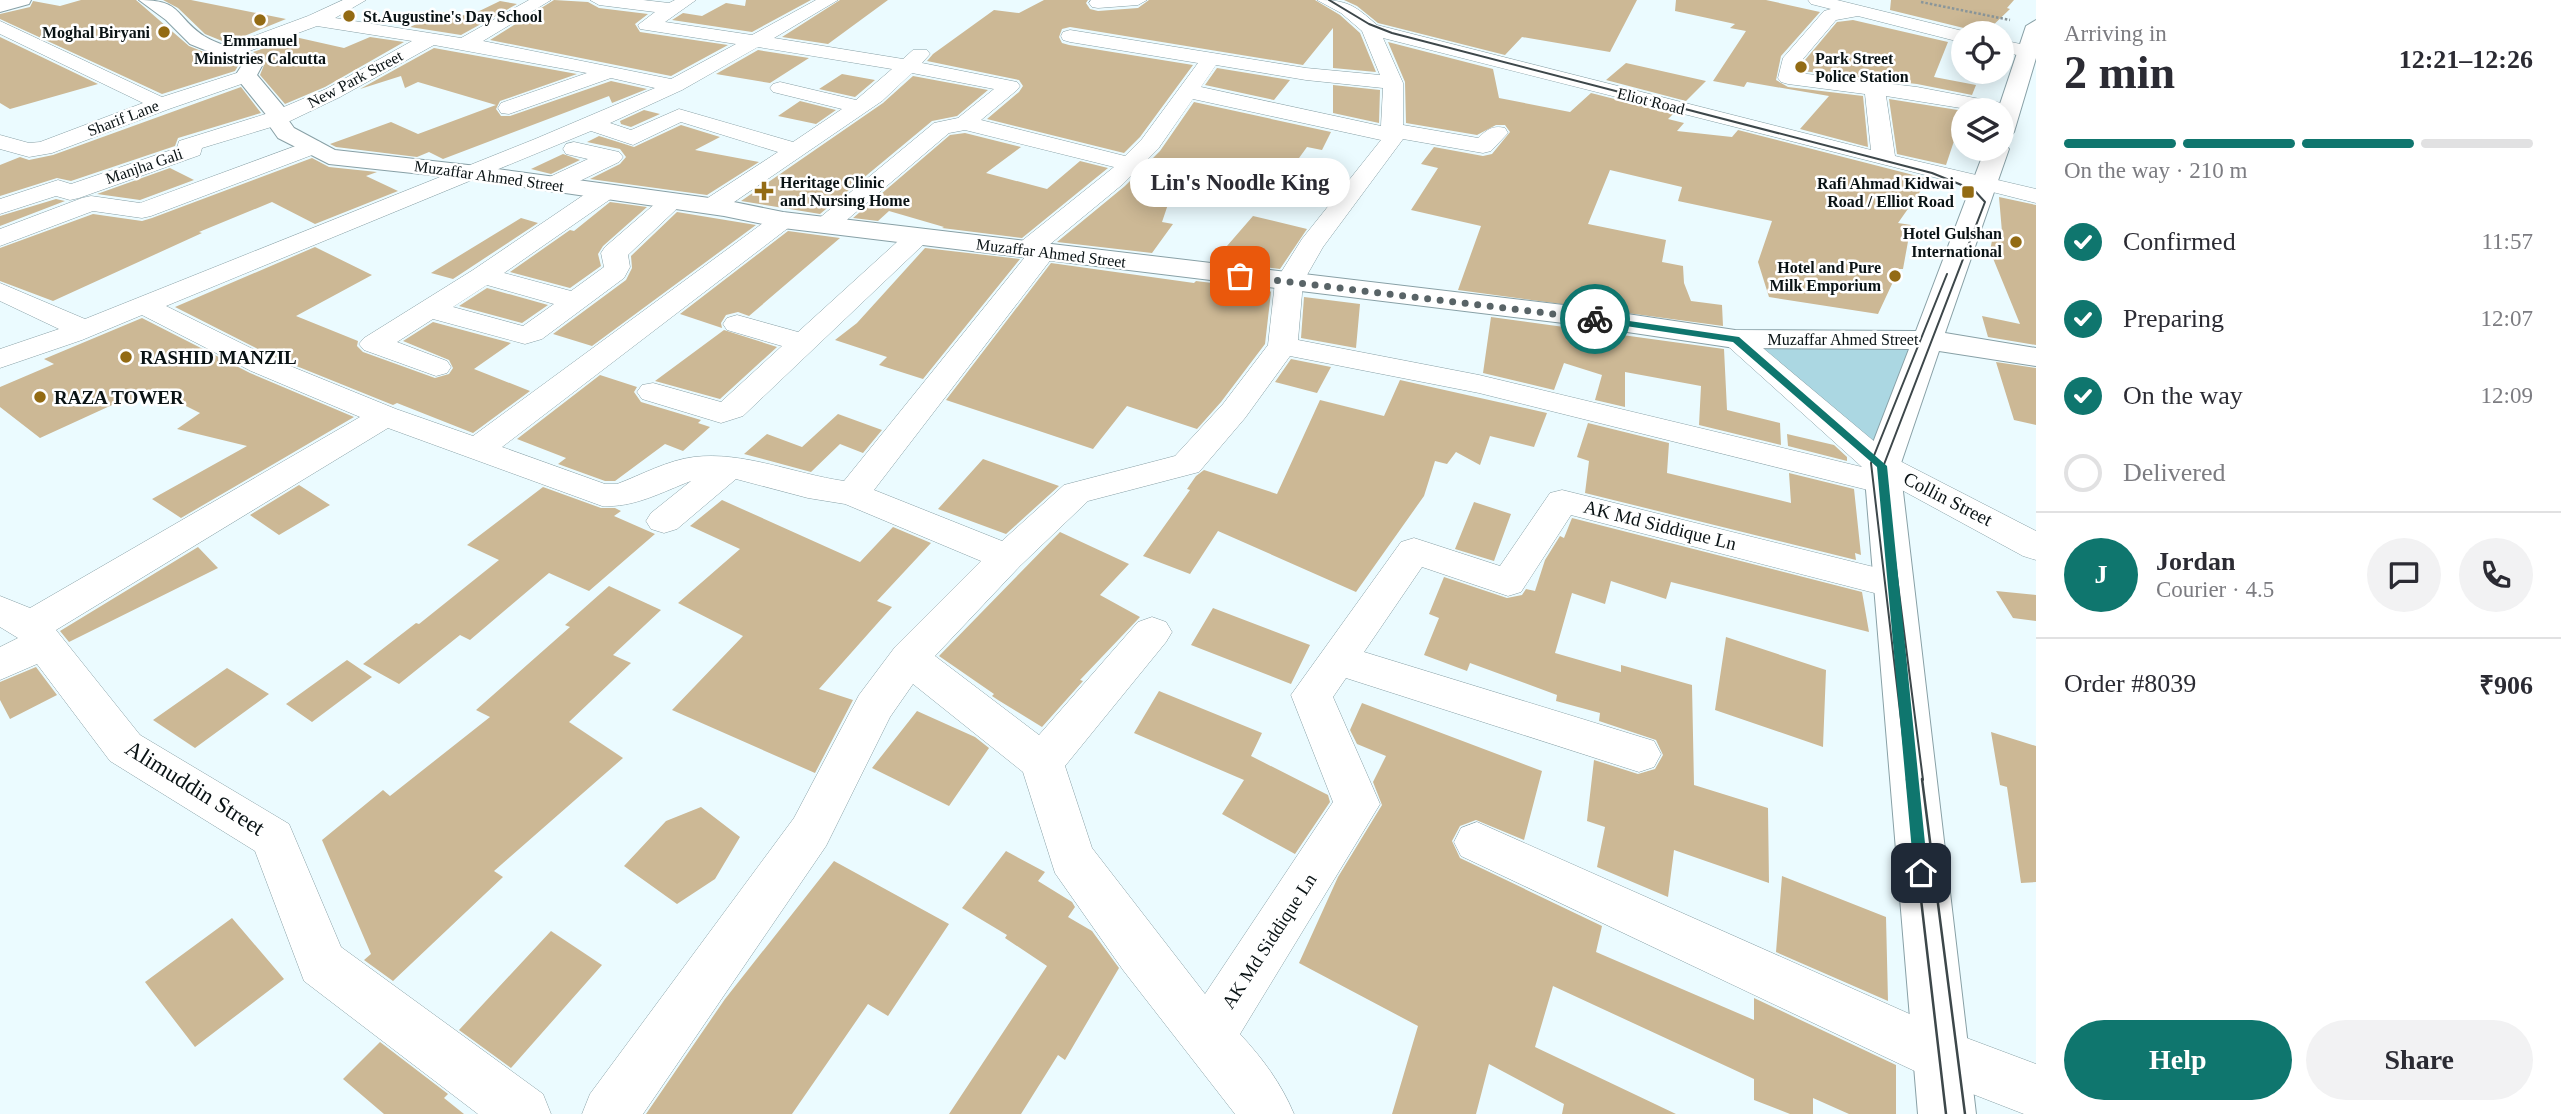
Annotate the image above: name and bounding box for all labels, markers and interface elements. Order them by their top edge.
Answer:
marker: St.Augustine's Day School [341,8,357,24]
place label: St.Augustine's Day School [363,8,543,26]
marker: Emmanuel Ministries Calcutta [252,12,268,28]
map controls [1951,21,2014,161]
button: locate [1951,21,2014,84]
text: Arriving in [2064,21,2167,46]
place label: Moghal Biryani [42,24,151,42]
marker: Moghal Biryani [156,24,172,40]
place label: Emmanuel Ministries Calcutta [194,32,326,67]
text: 12:21–12:26 [2399,45,2533,74]
street label: New Park Street [305,47,406,111]
text: 2 min [2064,47,2175,98]
place label: Park Street Police Station [1815,50,1909,85]
marker: Park Street Police Station [1793,59,1809,75]
street label: Eliot Road [1616,84,1686,118]
street label: Sharif Lane [85,97,161,139]
button: layers [1951,98,2014,161]
street label: Manjha Gali [103,145,186,188]
street label: Muzaffar Ahmed Street [413,157,565,195]
callout: Lin's Noodle King [1130,157,1350,206]
text: On the way · 210 m [2064,158,2247,183]
text: Lin's Noodle King [1151,170,1329,195]
place label: Heritage Clinic and Nursing Home [780,174,910,210]
place label: Rafi Ahmad Kidwai Road / Elliot Road [1817,175,1955,210]
marker: Heritage Clinic and Nursing Home [754,181,774,201]
marker: Rafi Ahmad Kidwai Road / Elliot Road [1960,184,1976,200]
icon: check [2064,223,2102,261]
place label: Hotel Gulshan International [1903,225,2003,260]
text: Confirmed [2123,227,2236,256]
text: 11:57 [2481,229,2533,254]
marker: Hotel Gulshan International [2008,234,2024,250]
street label: Muzaffar Ahmed Street [975,235,1127,271]
pin [1210,246,1270,306]
icon: bag [1221,257,1259,295]
place label: Hotel and Pure Milk Emporium [1769,259,1882,295]
marker: Hotel and Pure Milk Emporium [1887,268,1903,284]
courier [1560,284,1630,354]
icon: bike [1576,300,1614,338]
icon: check [2064,300,2102,338]
text: Preparing [2123,304,2224,333]
text: 12:07 [2481,306,2533,331]
street label: Muzaffar Ahmed Street [1768,331,1919,348]
place label: RASHID MANZIL [140,347,297,368]
marker: RASHID MANZIL [118,349,134,365]
icon: check [2064,377,2102,415]
text: On the way [2123,381,2243,410]
text: 12:09 [2481,383,2533,408]
place label: RAZA TOWER [54,387,184,408]
marker: RAZA TOWER [32,389,48,405]
text: Delivered [2123,458,2226,487]
street label: Collin Street [1900,468,1996,531]
street label: AK Md Siddique Ln [1581,496,1739,554]
button: chat [2367,538,2441,612]
button: phone [2459,538,2533,612]
text: Jordan [2156,547,2235,576]
text: J [2095,560,2108,589]
text: Courier · 4.5 [2156,577,2274,602]
text: Order #8039 [2064,669,2196,698]
text: ₹906 [2479,671,2533,700]
street label: Alimuddin Street [121,735,270,841]
pin [1891,843,1951,903]
icon: home [1902,854,1940,892]
street label: AK Md Siddique Ln [1218,869,1321,1012]
button: Help [2064,1020,2292,1100]
button: Share [2306,1020,2533,1100]

